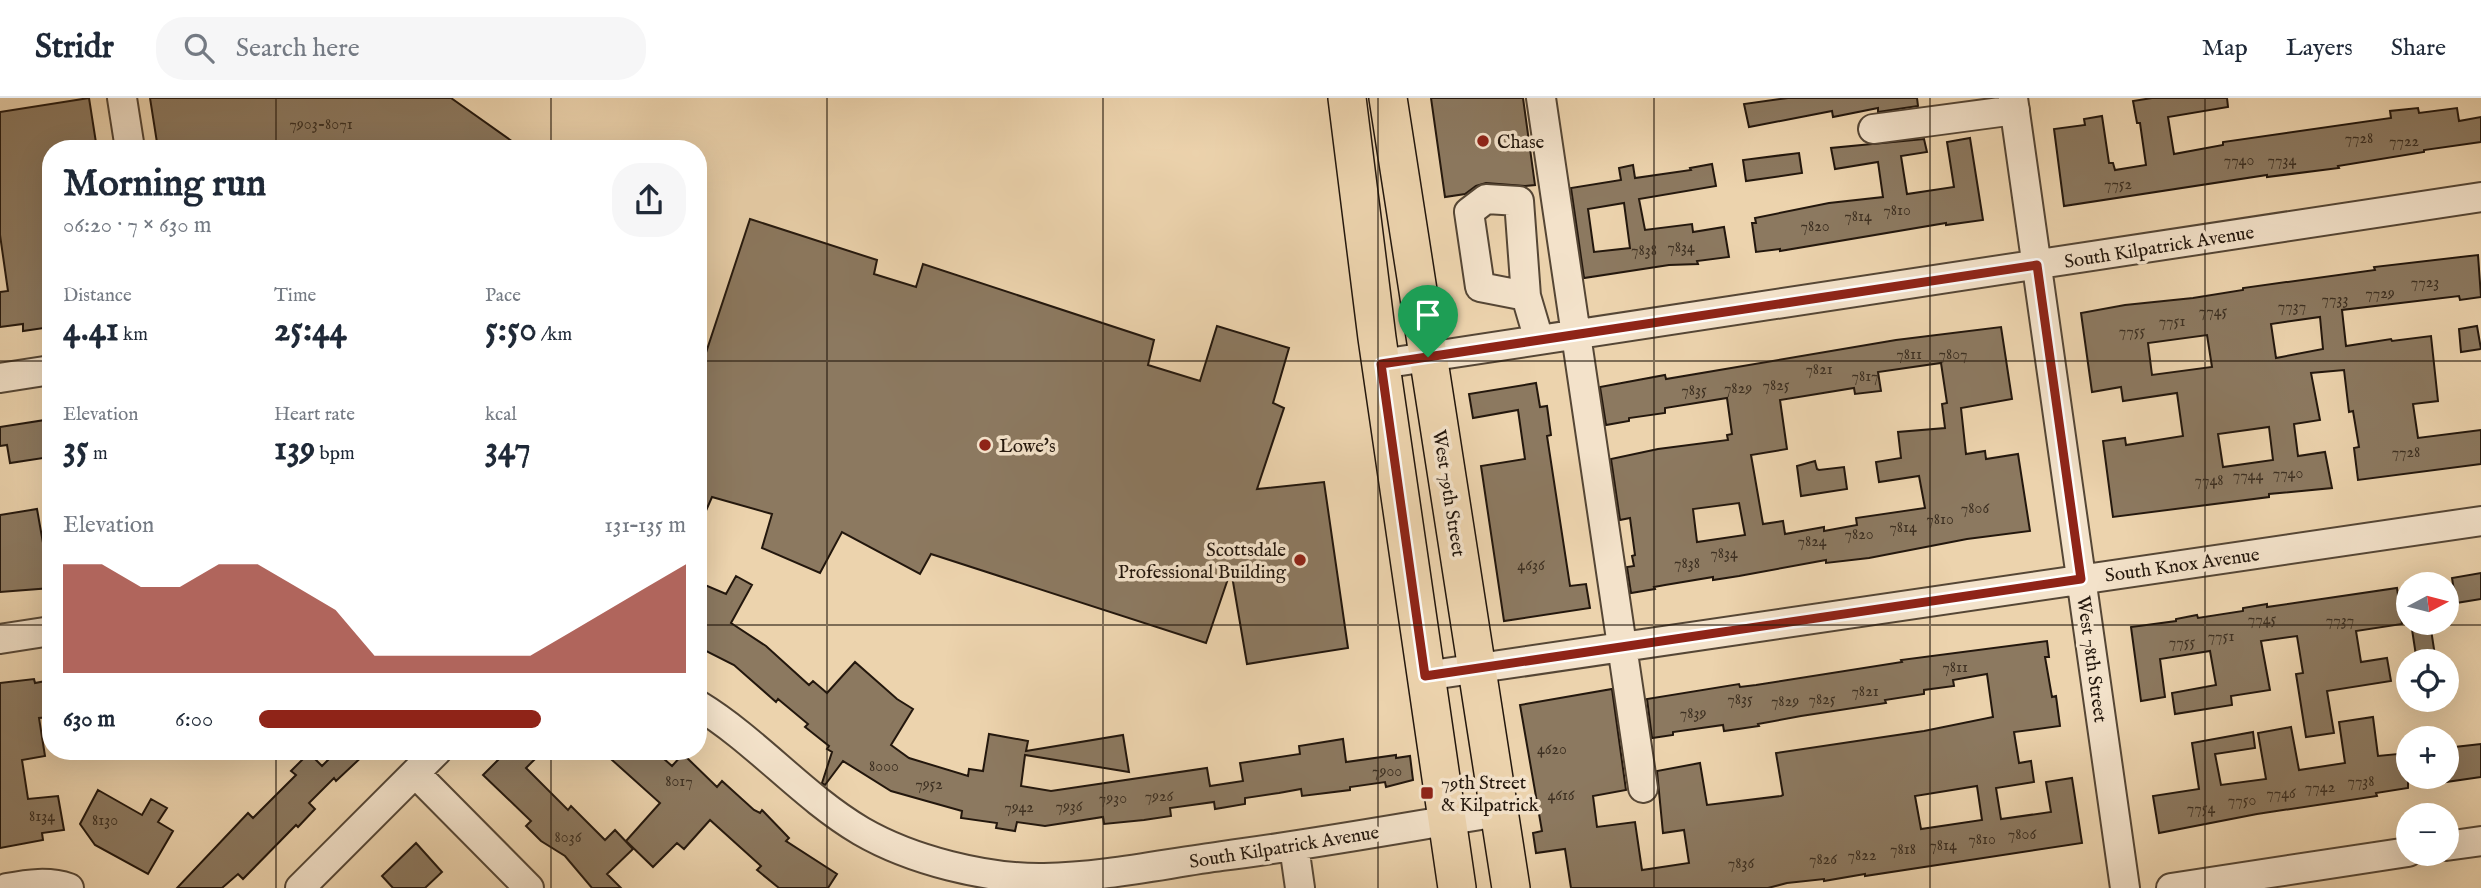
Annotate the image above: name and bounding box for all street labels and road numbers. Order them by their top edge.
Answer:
street label: South Kilpatrick Avenue [2063,221,2256,275]
street label: West 79th Street [1426,428,1470,559]
street label: South Knox Avenue [2103,543,2261,589]
street label: West 78th Street [2070,594,2112,725]
street label: South Kilpatrick Avenue [1188,821,1381,875]

